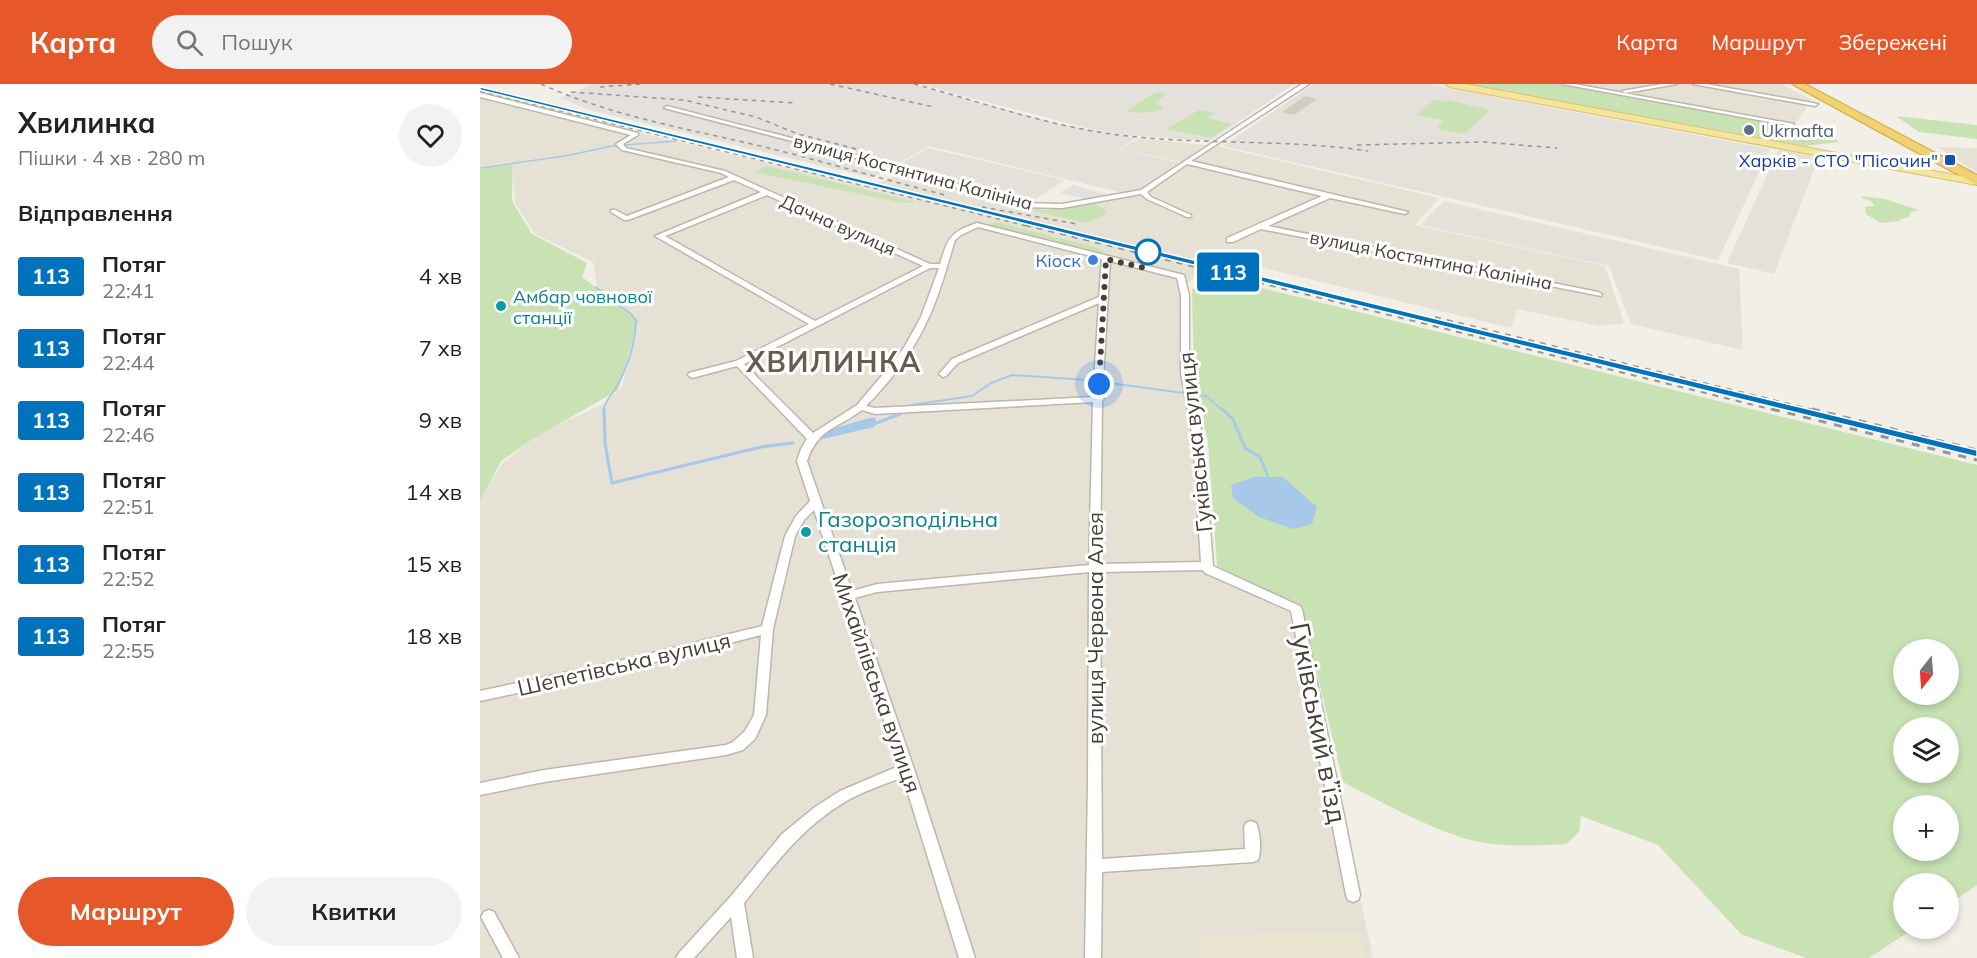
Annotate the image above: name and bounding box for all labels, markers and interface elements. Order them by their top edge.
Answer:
search box [152,15,572,69]
text: Карта [30,25,116,60]
icon: search [173,26,206,59]
text: Пошук [221,28,292,56]
text: Карта [1616,29,1678,55]
text: Маршрут [1711,29,1806,55]
text: Збережені [1839,29,1947,55]
button: heart [399,104,462,167]
text: Хвилинка [18,105,156,140]
place label: Ukrnafta [1761,119,1834,142]
marker: Ukrnafta [1742,123,1756,137]
street label: вулиця Костянтина Калініна [791,129,1035,215]
text: Пішки · 4 хв · 280 m [18,145,205,170]
place label: Харків - СТО "Пісочин" [1739,149,1938,172]
marker: Харків - СТО "Пісочин" [1943,153,1957,167]
street label: Дачна вулиця [777,189,899,261]
text: Відправлення [18,199,173,227]
street label: вулиця Костянтина Калініна [1308,225,1554,295]
unlabelled marker [1135,239,1161,265]
place label: Кіоск [1035,249,1081,272]
text: Потяг [102,250,166,278]
line badge: 113 [1194,252,1263,291]
marker: Кіоск [1086,253,1100,267]
text: 113 [1209,259,1247,285]
text: 4 хв [419,262,462,290]
text: 113 [32,263,70,289]
text: 22:41 [102,278,155,303]
place label: Амбар човнової станції [513,285,653,329]
marker: Амбар човнової станції [494,299,508,313]
text: Потяг [102,322,166,350]
text: 7 хв [419,334,462,362]
text: 113 [32,335,70,361]
district label: ХВИЛИНКА [745,344,922,379]
text: 22:44 [102,350,155,375]
street label: Гуківська вулиця [1172,351,1218,533]
your location [1084,369,1114,399]
text: Потяг [102,394,166,422]
text: 9 хв [419,406,462,434]
text: 113 [32,407,70,433]
text: 22:46 [102,422,155,447]
text: Потяг [102,466,166,494]
text: 14 хв [406,478,462,506]
text: 113 [32,479,70,505]
text: 22:51 [102,494,155,519]
place label: Газорозподільна станція [818,505,998,558]
street label: вулиця Червона Алея [1081,512,1109,744]
marker: Газорозподільна станція [799,525,813,539]
text: Потяг [102,538,166,566]
text: 15 хв [406,550,462,578]
text: 113 [32,551,70,577]
text: 22:52 [102,566,155,591]
street label: Михайлівська вулиця [826,570,928,796]
text: Потяг [102,610,166,638]
street label: Гуківський в’їзд [1283,620,1355,826]
text: 18 хв [406,622,462,650]
text: 113 [32,623,70,649]
street label: Шепетівська вулиця [515,626,733,702]
text: 22:55 [102,638,155,663]
north arrow [1893,639,1959,705]
map controls [1893,639,1959,939]
button: layers [1893,717,1959,783]
button: + [1893,795,1959,861]
button: − [1893,873,1959,939]
button: Маршрут [18,877,234,946]
button: Квитки [246,877,462,946]

